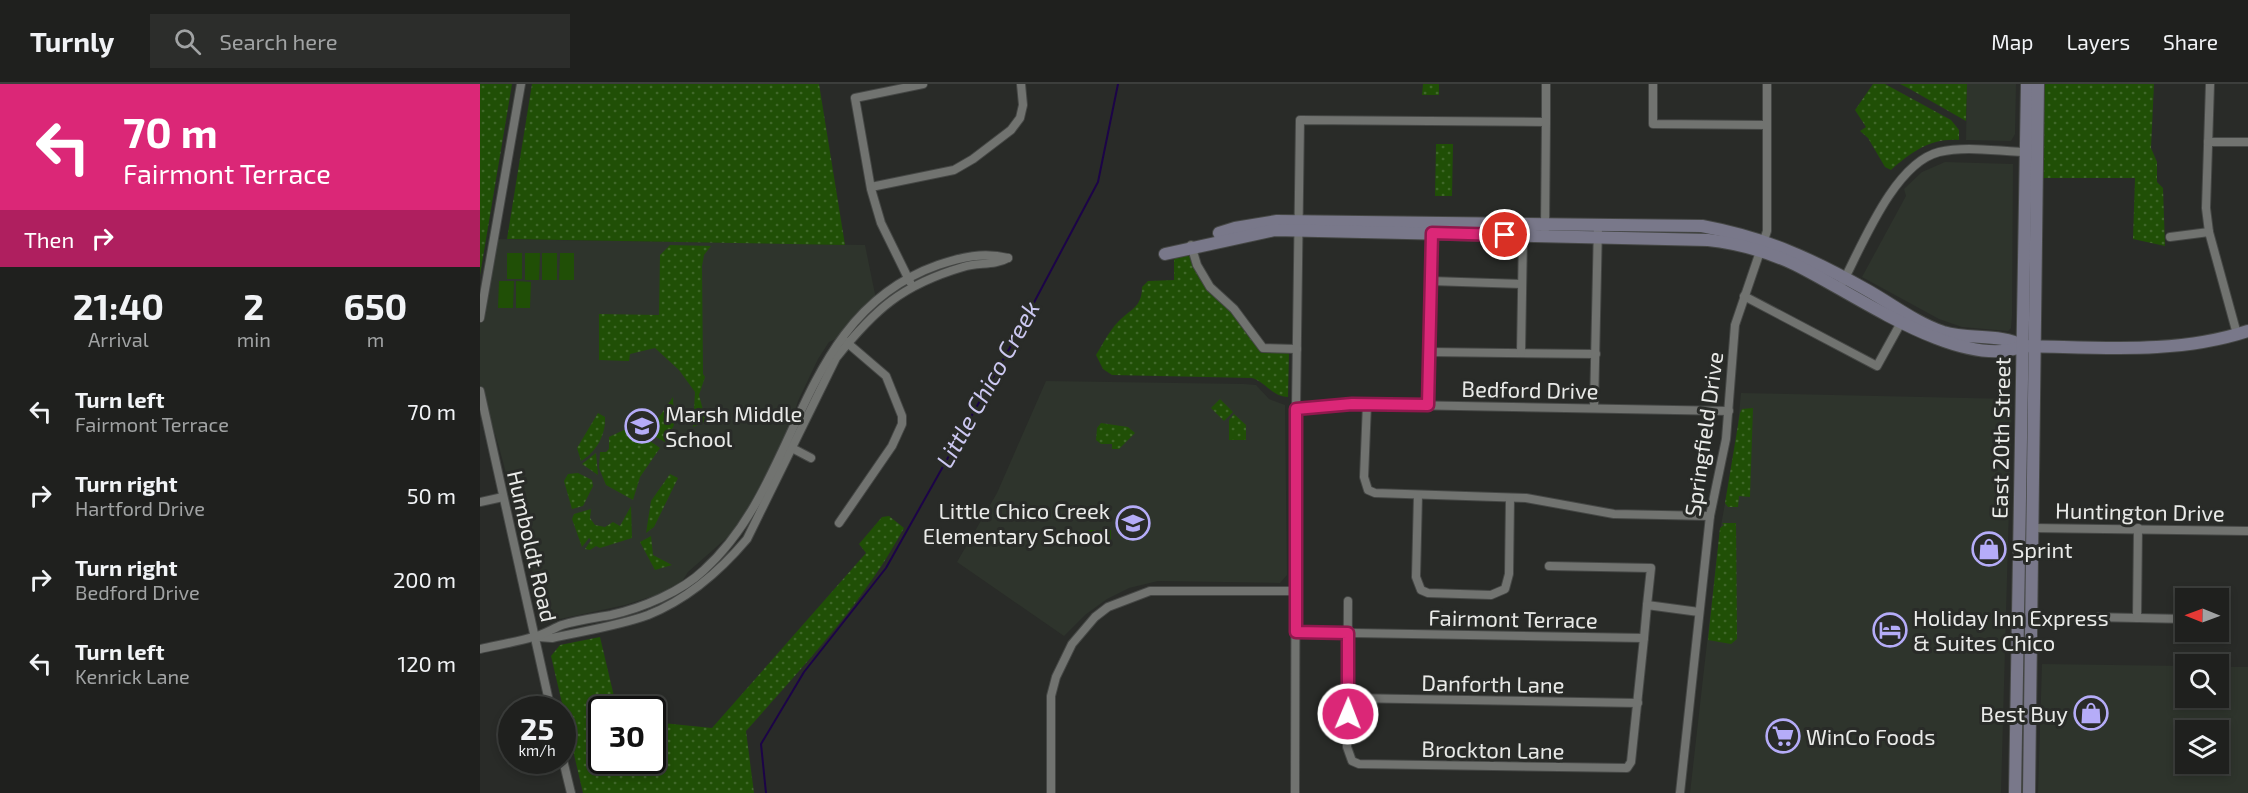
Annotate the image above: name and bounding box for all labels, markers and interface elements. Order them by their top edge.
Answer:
search box [150,14,570,68]
text: Turnly [30,24,114,58]
icon: search [171,25,204,58]
text: Search here [219,28,338,54]
text: Map [1991,29,2033,54]
text: Layers [2066,29,2130,54]
text: Share [2163,29,2218,54]
text: 70 m [123,106,218,156]
icon: left [24,108,102,186]
text: Fairmont Terrace [123,157,331,189]
pin [1479,209,1530,260]
icon: arrive [1488,218,1521,251]
icon: right [86,222,119,255]
text: Then [24,226,74,252]
text: 21:40 [73,284,164,327]
text: 2 [243,284,264,327]
text: 650 [344,284,407,327]
water label: Little Chico Creek [929,295,1045,473]
text: Arrival [88,327,149,351]
text: min [237,327,271,351]
text: m [367,327,384,351]
street label: Springfield Drive [1679,350,1727,518]
street label: East 20th Street [1986,357,2014,519]
street label: Bedford Drive [1461,375,1599,403]
text: Turn left [75,386,164,412]
icon: left [24,395,57,428]
text: 70 m [407,398,456,424]
place label: Marsh Middle School [665,400,802,451]
school or university icon: Marsh Middle School [624,408,660,444]
text: Fairmont Terrace [75,412,229,436]
street label: Humboldt Road [503,468,563,624]
text: Turn right [75,470,177,496]
icon: right [24,479,57,512]
text: 50 m [407,482,456,508]
text: Hartford Drive [75,496,205,520]
place label: Little Chico Creek Elementary School [923,497,1110,548]
street label: Huntington Drive [2055,497,2225,525]
school or university icon: Little Chico Creek Elementary School [1115,505,1151,541]
shop icon: Sprint [1971,531,2007,567]
place label: Sprint [2012,536,2073,562]
text: Turn right [75,554,177,580]
icon: right [24,563,57,596]
text: 200 m [393,566,456,592]
text: Bedford Drive [75,580,200,604]
north arrow [2175,588,2229,642]
map controls [2175,588,2229,774]
street label: Fairmont Terrace [1428,604,1598,632]
place label: Holiday Inn Express & Suites Chico [1913,604,2109,655]
hotel icon: Holiday Inn Express & Suites Chico [1872,612,1908,648]
text: Turn left [75,638,164,664]
icon: left [24,647,57,680]
text: 120 m [397,650,456,676]
button: search [2175,654,2229,708]
text: Kenrick Lane [75,664,190,688]
street label: Danforth Lane [1421,669,1565,697]
position arrow [1316,682,1380,746]
shop icon: Best Buy [2073,695,2109,731]
speed limit sign: 30 [588,696,666,774]
place label: Best Buy [1980,700,2068,726]
text: 25 [520,710,554,746]
supermarket icon: WinCo Foods [1765,718,1801,754]
button: layers [2175,720,2229,774]
place label: WinCo Foods [1806,723,1935,749]
street label: Brockton Lane [1421,735,1565,763]
text: km/h [518,741,556,759]

